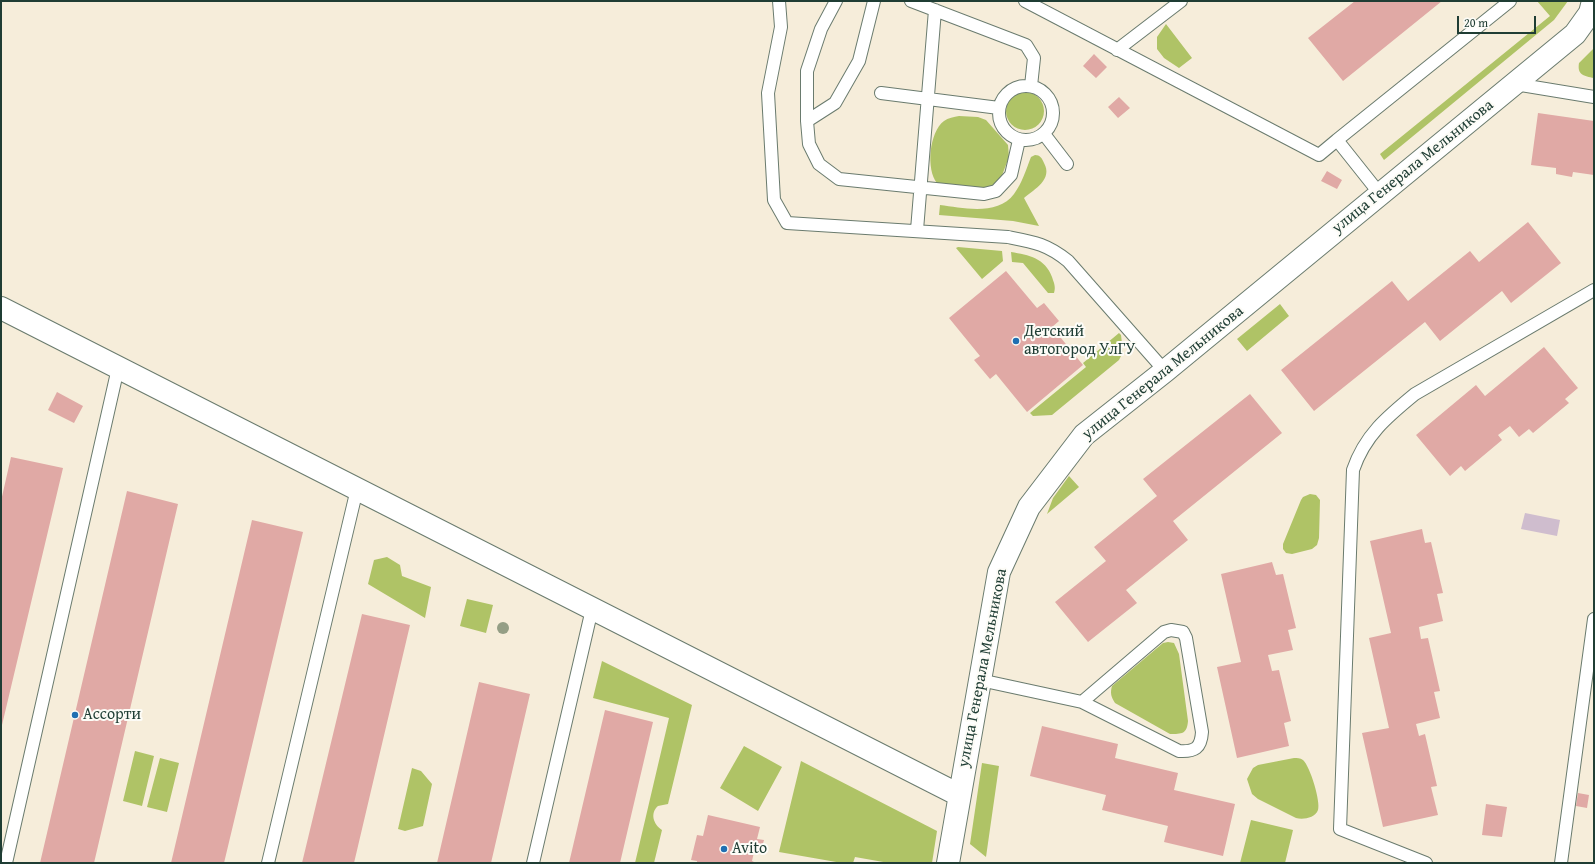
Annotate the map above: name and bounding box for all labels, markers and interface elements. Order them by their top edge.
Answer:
scale bar [1459,8,1538,34]
text: 20 m [1464,14,1488,31]
street label: улица Генерала Мельникова [1328,96,1498,238]
street label: улица Генерала Мельникова [1078,302,1248,444]
place label: Детский автогород УлГУ [1024,322,1135,360]
marker: Детский автогород УлГУ [1011,336,1021,346]
street label: улица Генерала Мельникова [954,567,1012,769]
place label: Ассорти [83,705,141,725]
marker: Ассорти [70,710,80,720]
place label: Avito [732,839,767,859]
marker: Avito [719,844,729,854]

